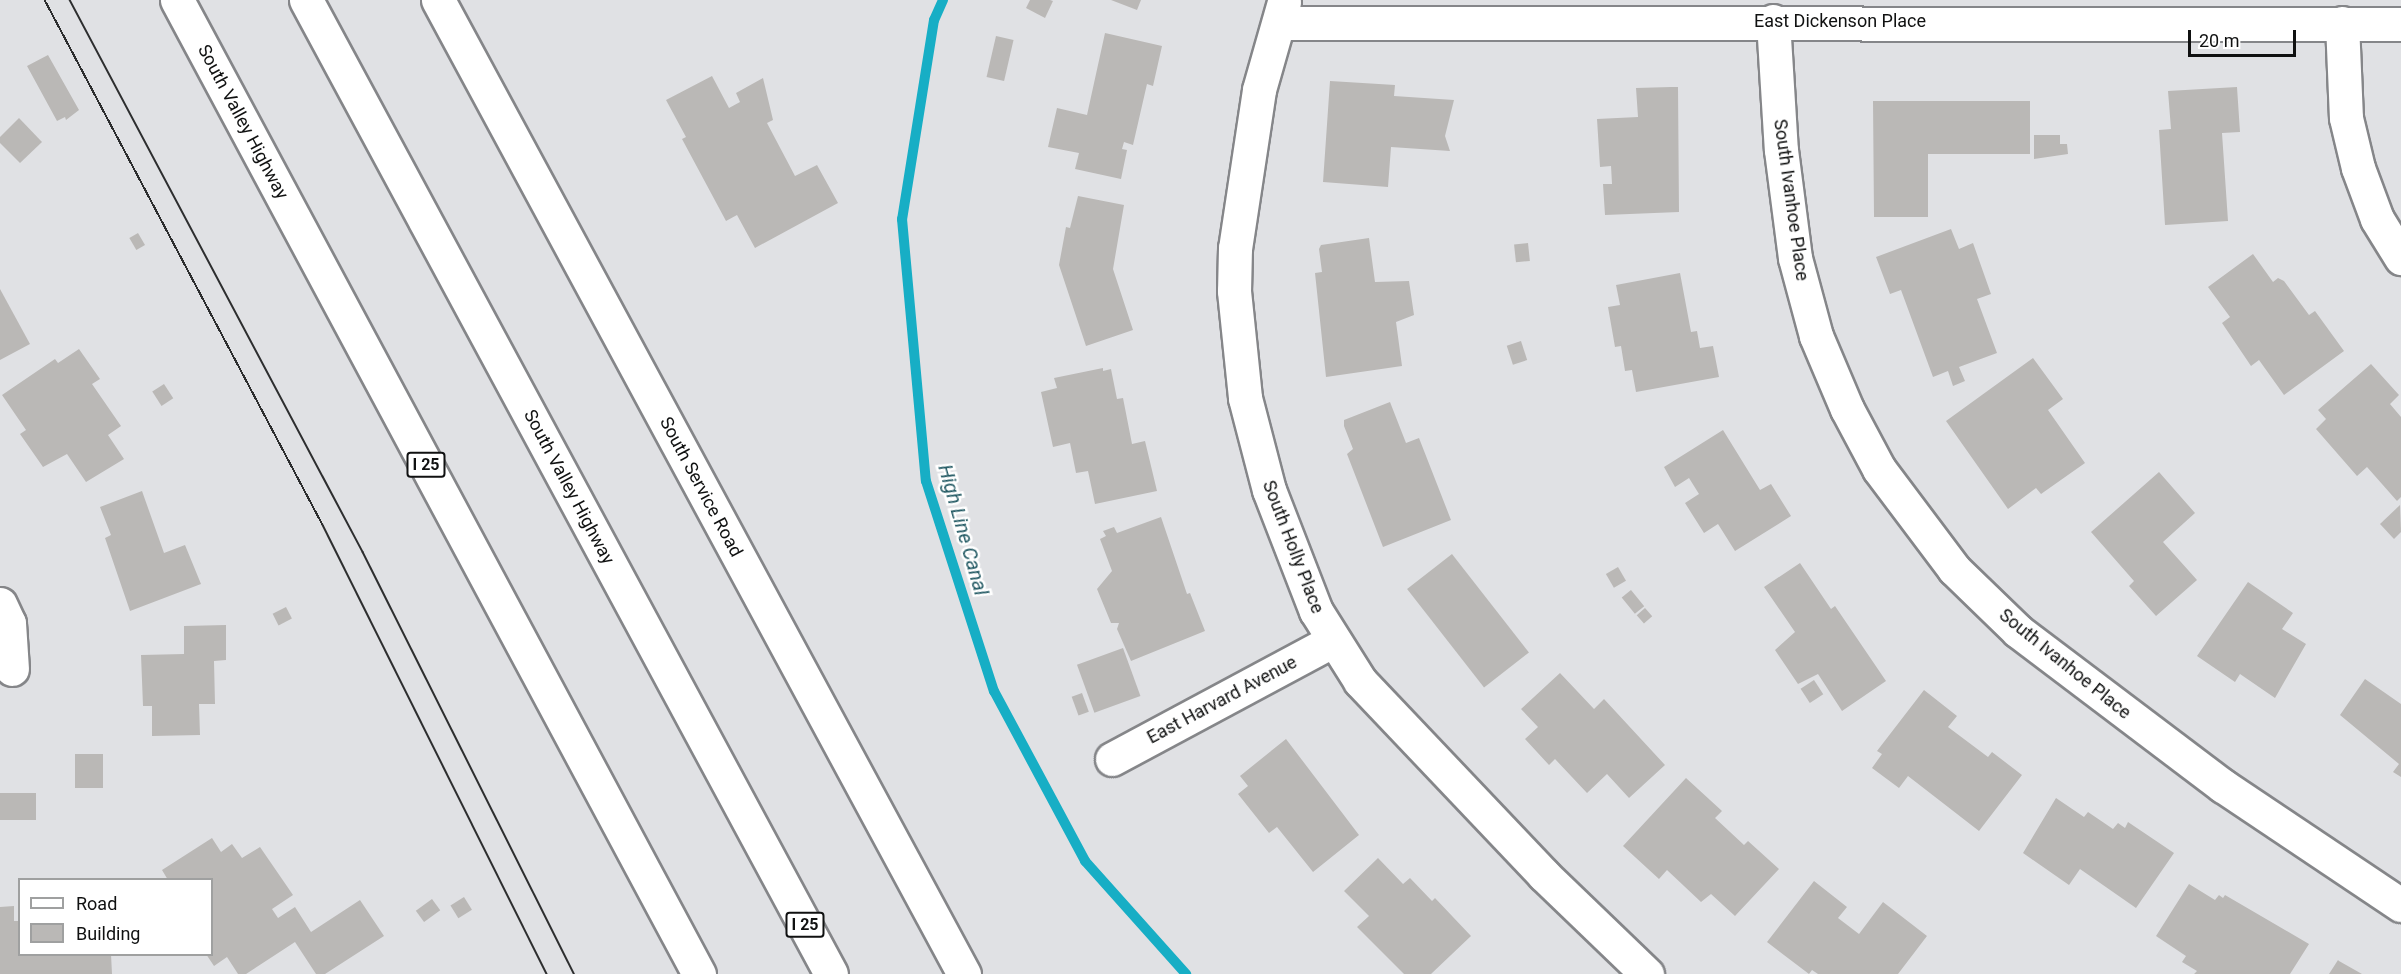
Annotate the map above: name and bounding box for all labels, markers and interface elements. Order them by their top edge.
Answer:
street label: East Dickenson Place [1754,10,1926,32]
scale bar [2191,18,2299,56]
text: 20 m [2199,30,2239,51]
street label: South Valley Highway [193,41,293,203]
street label: South Ivanhoe Place [1769,118,1813,282]
street label: South Valley Highway [519,406,619,568]
street label: South Service Road [655,413,747,561]
road number: I 25 [405,452,447,478]
water label: High Line Canal [933,462,993,598]
street label: South Holly Place [1258,478,1328,616]
street label: South Ivanhoe Place [1995,604,2135,724]
street label: East Harvard Avenue [1143,651,1301,749]
legend [18,878,213,956]
text: Road [76,893,117,914]
road number: I 25 [784,912,826,938]
text: Building [76,923,140,944]

